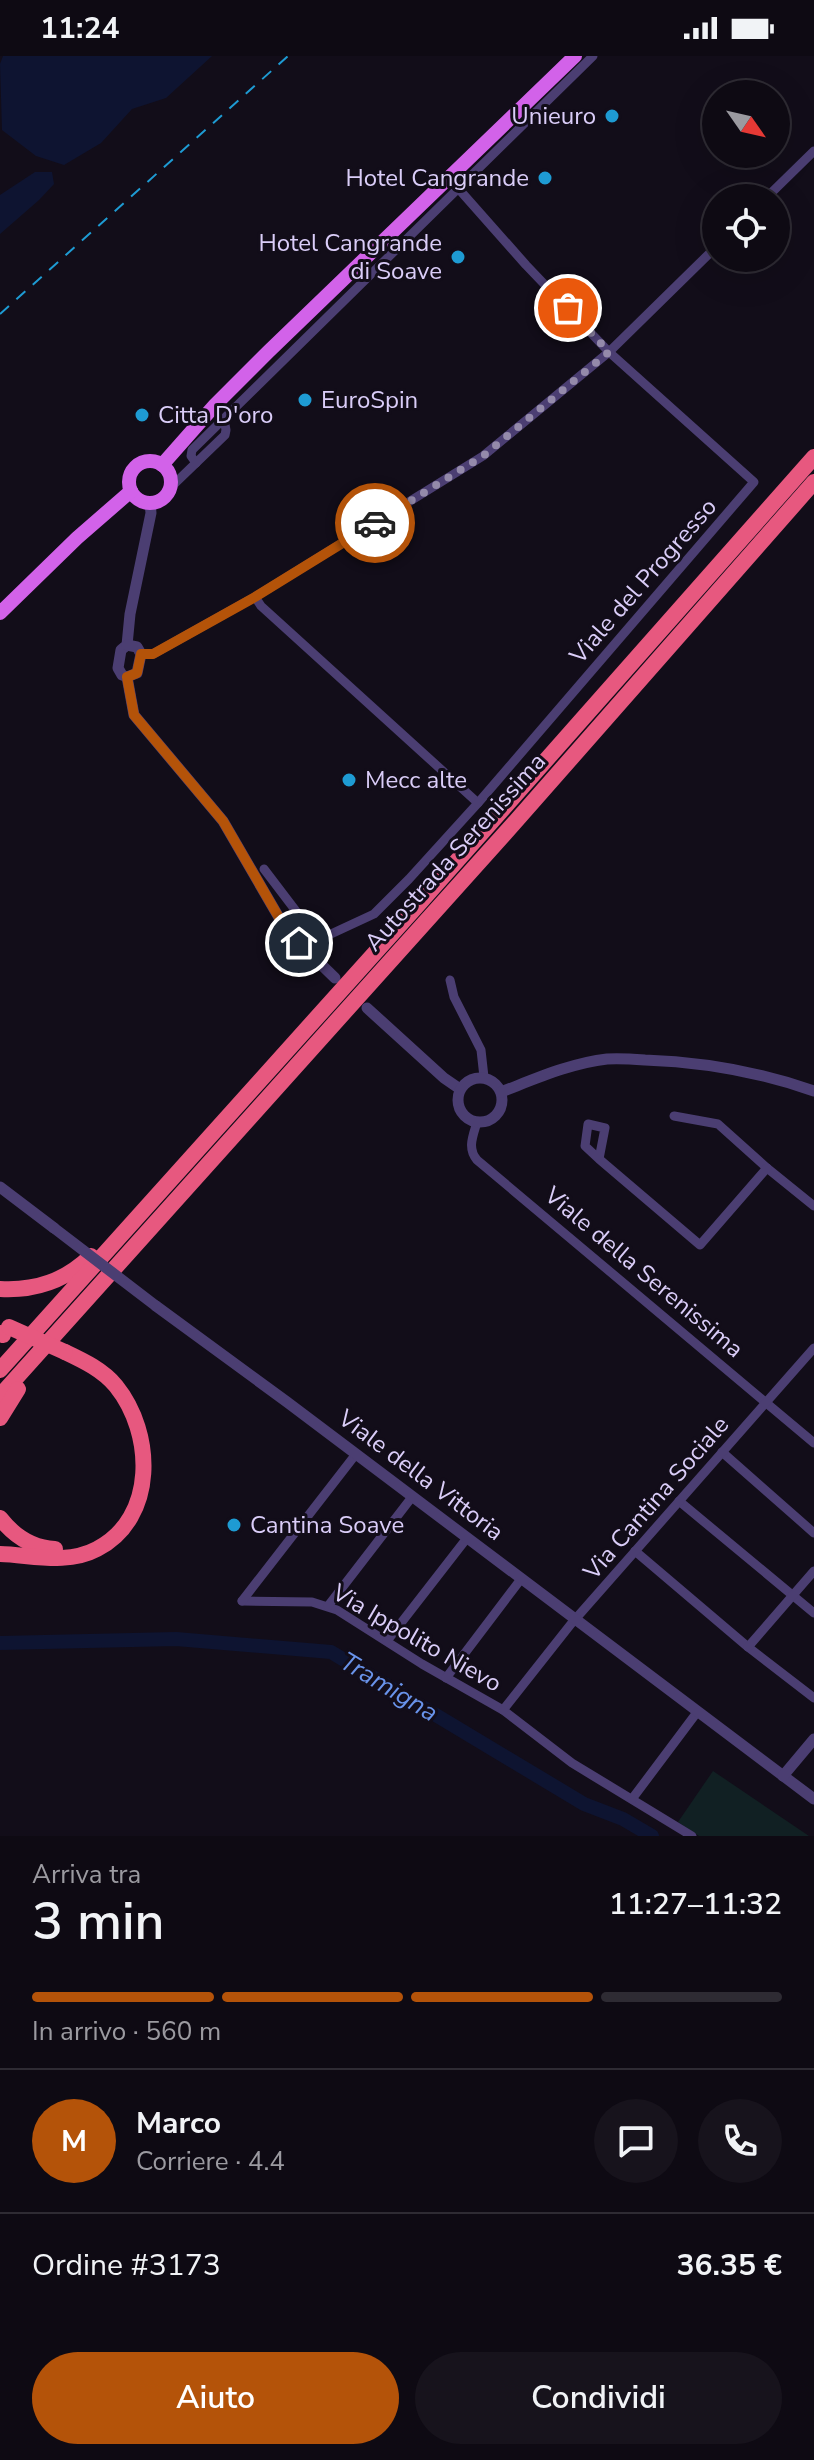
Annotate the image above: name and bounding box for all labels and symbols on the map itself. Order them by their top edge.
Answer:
north arrow [702,80,790,168]
place label: Unieuro [511,100,596,132]
marker: Unieuro [603,107,621,125]
place label: Hotel Cangrande [345,162,529,194]
marker: Hotel Cangrande [536,169,554,187]
place label: Hotel Cangrande di Soave [258,227,442,287]
marker: Hotel Cangrande di Soave [449,248,467,266]
pin [534,274,602,342]
place label: EuroSpin [321,384,418,416]
marker: EuroSpin [296,391,314,409]
place label: Citta D'oro [158,399,273,431]
marker: Citta D'oro [133,406,151,424]
courier [335,483,415,563]
street label: Viale del Progresso [562,492,724,671]
street label: Autostrada Serenissima [357,746,553,958]
place label: Mecc alte [365,764,467,796]
marker: Mecc alte [340,771,358,789]
pin [265,909,333,977]
street label: Viale della Serenissima [537,1179,750,1365]
street label: Viale della Vittoria [331,1402,510,1548]
street label: Via Cantina Sociale [575,1409,736,1587]
place label: Cantina Soave [250,1509,404,1541]
marker: Cantina Soave [225,1516,243,1534]
street label: Via Ippolito Nievo [326,1576,507,1699]
water label: Tramigna [333,1644,445,1730]

